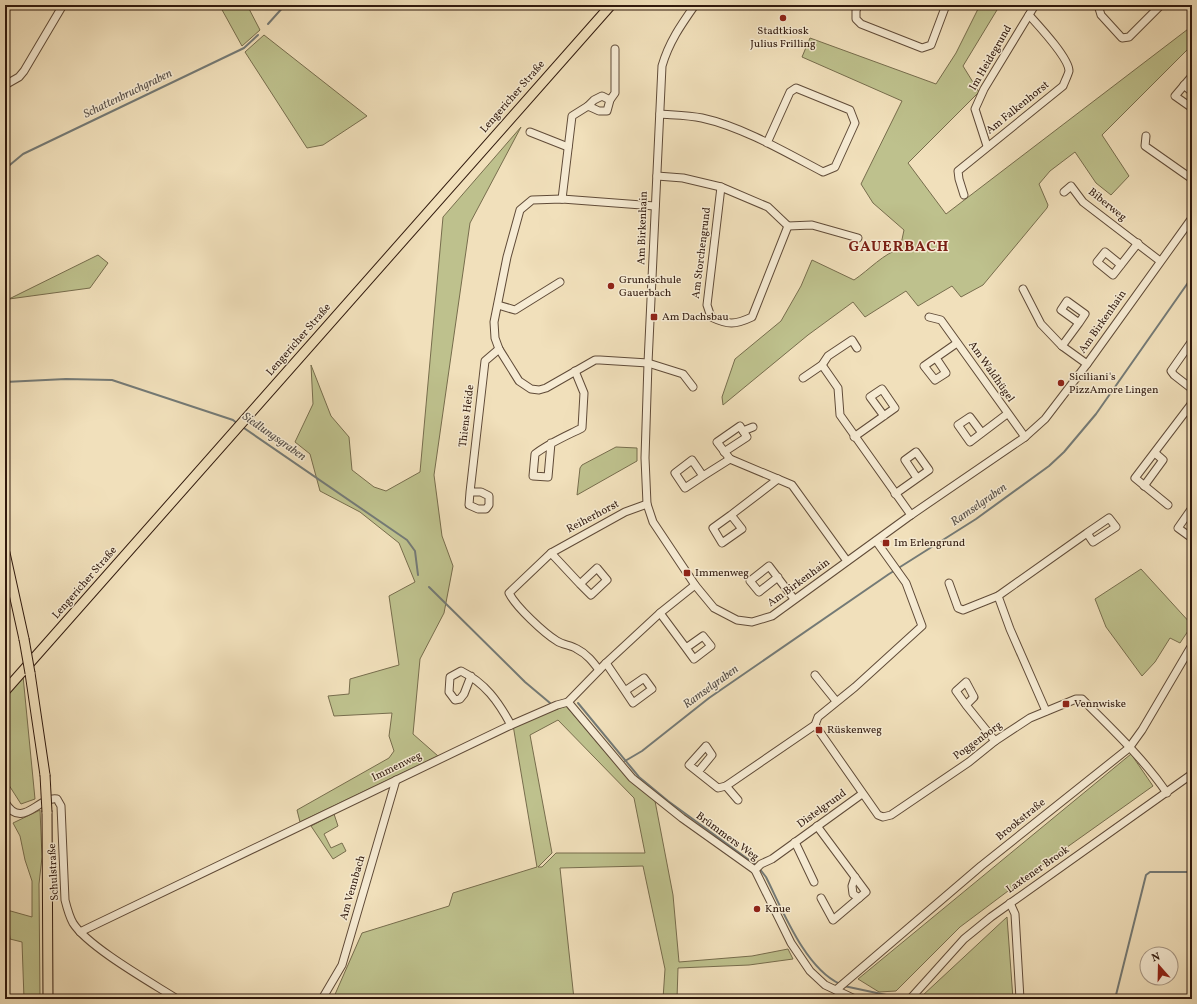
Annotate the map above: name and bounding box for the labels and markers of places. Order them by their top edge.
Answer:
marker: Stadtkiosk Julius Frilling [778,13,788,23]
place label: Stadtkiosk Julius Frilling [750,24,816,52]
place label: Grundschule Gauerbach [619,273,681,301]
marker: Grundschule Gauerbach [606,281,616,291]
place label: Am Dachsbau [662,310,729,325]
marker: Am Dachsbau [649,312,659,322]
place label: Siciliani's PizzAmore Lingen [1069,370,1159,398]
marker: Siciliani's PizzAmore Lingen [1056,378,1066,388]
place label: Im Erlengrund [894,536,965,551]
marker: Im Erlengrund [881,538,891,548]
place label: Immenweg [695,566,749,581]
marker: Immenweg [682,568,692,578]
place label: Vennwiske [1074,697,1126,712]
marker: Vennwiske [1061,699,1071,709]
place label: Rüskenweg [827,723,882,738]
marker: Rüskenweg [814,725,824,735]
place label: Knue [765,902,790,917]
marker: Knue [752,904,762,914]

